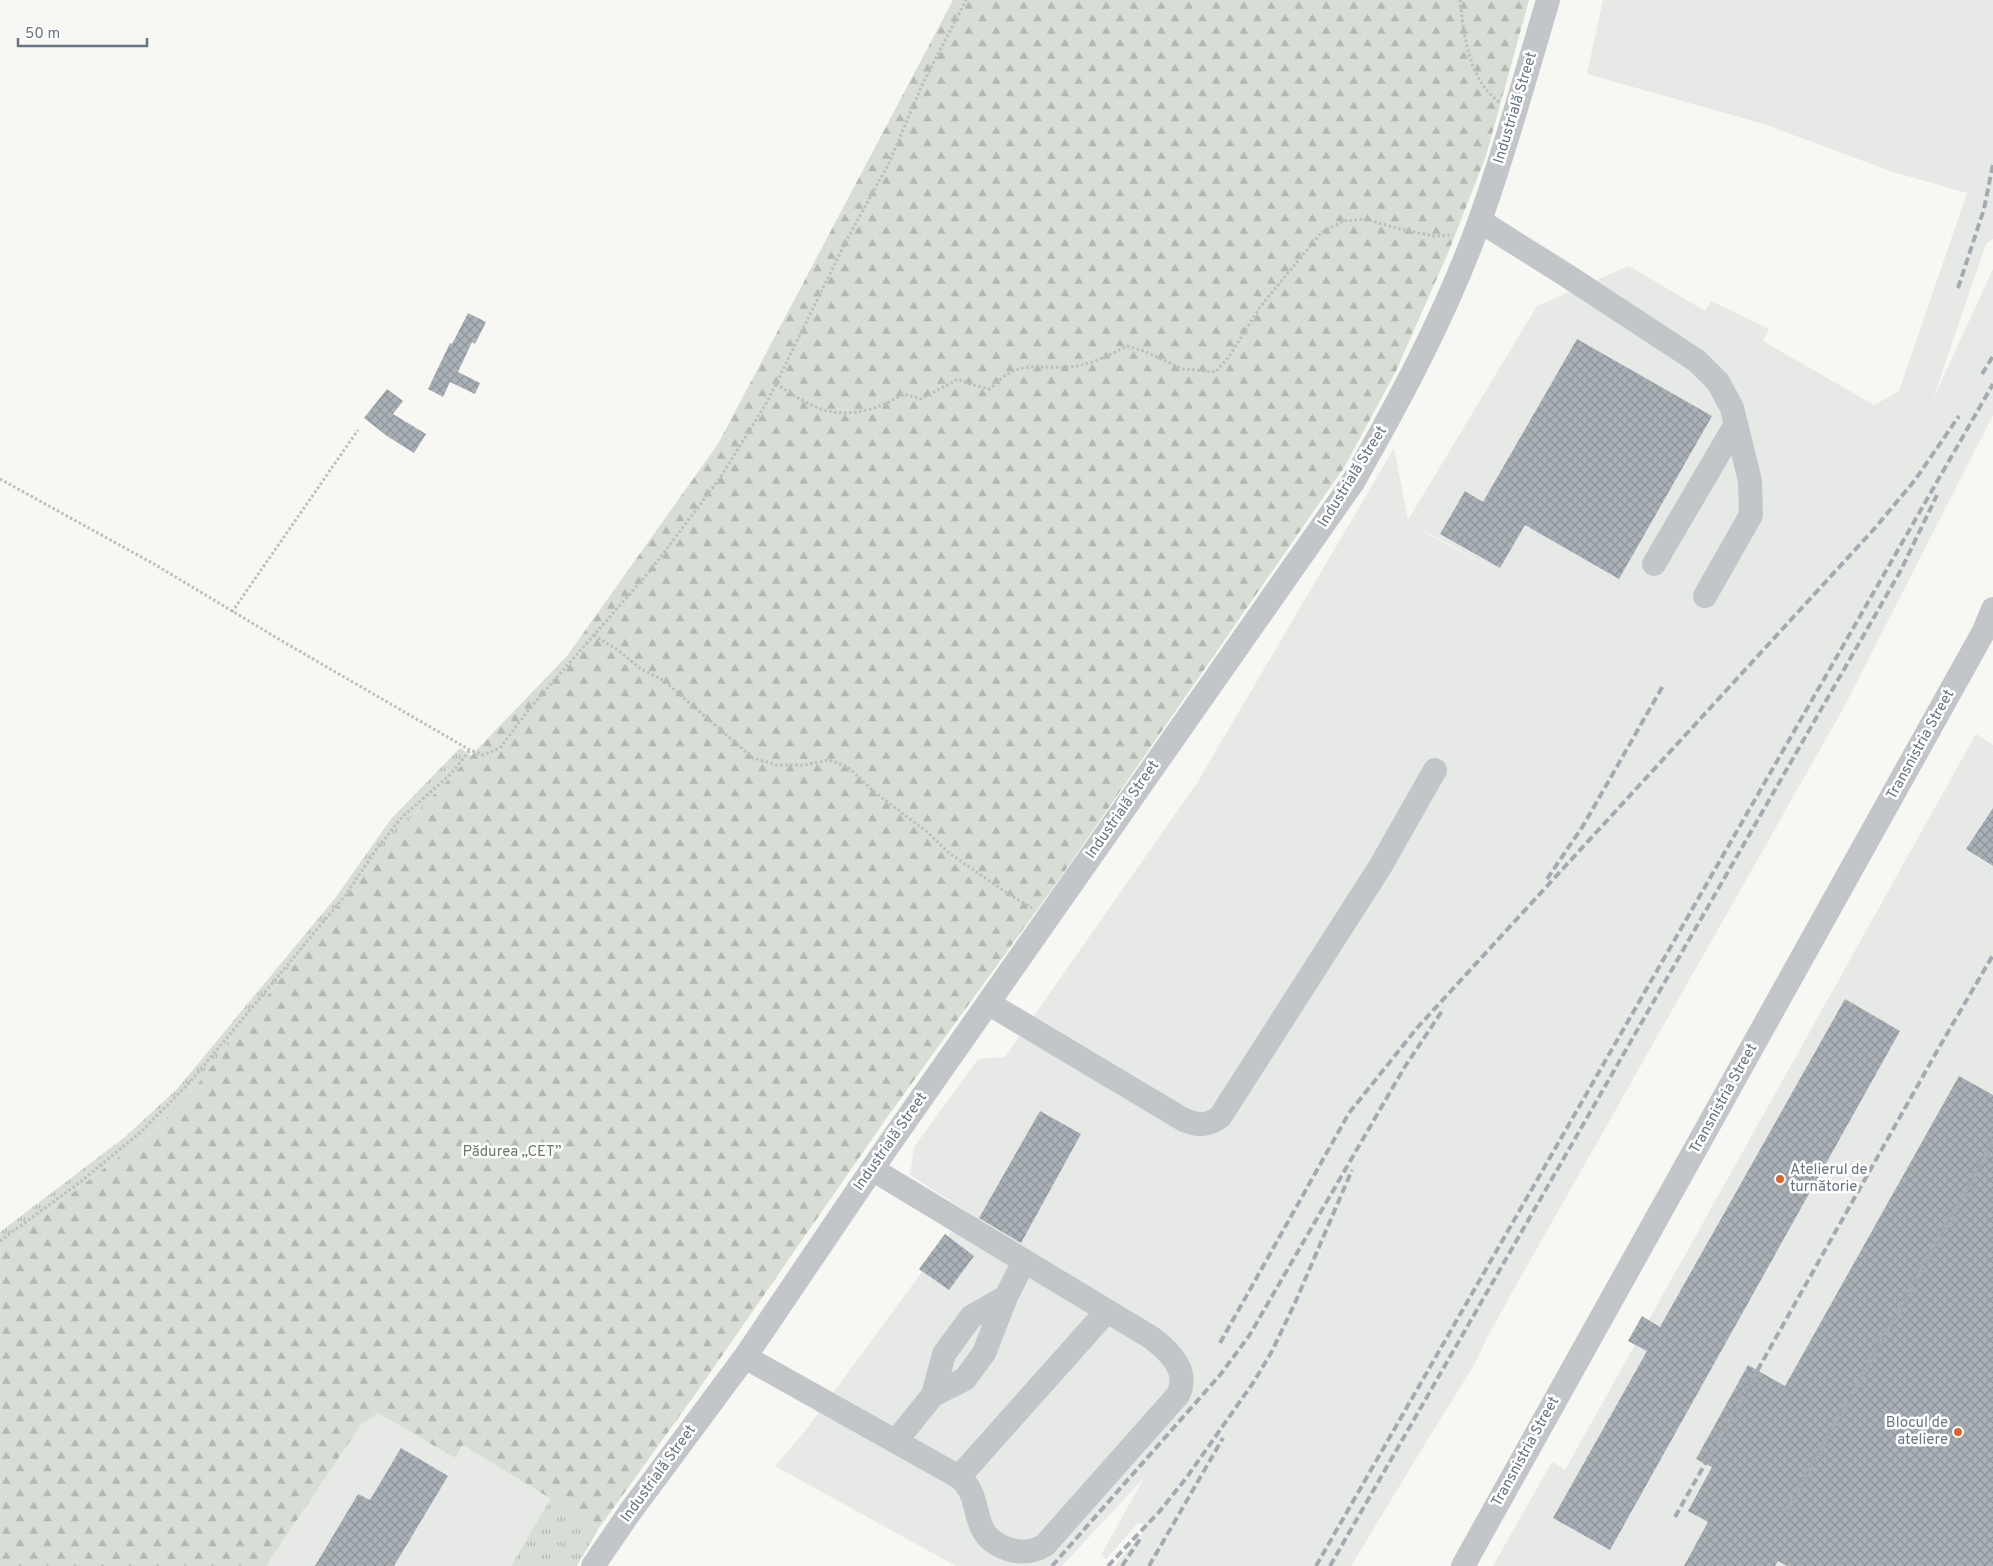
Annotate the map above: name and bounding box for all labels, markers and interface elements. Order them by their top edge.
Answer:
scale bar [18,15,146,47]
text: 50 m [25,25,60,44]
street label: Industrială Street [1490,50,1542,166]
street label: Industrială Street [1314,423,1392,531]
street label: Transnistria Street [1883,687,1959,803]
street label: Industrială Street [1082,757,1164,863]
street label: Transnistria Street [1686,1041,1762,1157]
street label: Industrială Street [850,1089,932,1195]
park label: Pădurea „CET” [463,1143,561,1162]
place label: Atelierul de turnătorie [1790,1161,1868,1197]
marker: Atelierul de turnătorie [1774,1173,1786,1185]
street label: Transnistria Street [1488,1394,1564,1510]
place label: Blocul de ateliere [1886,1414,1948,1450]
street label: Industrială Street [617,1422,701,1526]
marker: Blocul de ateliere [1952,1426,1964,1438]

